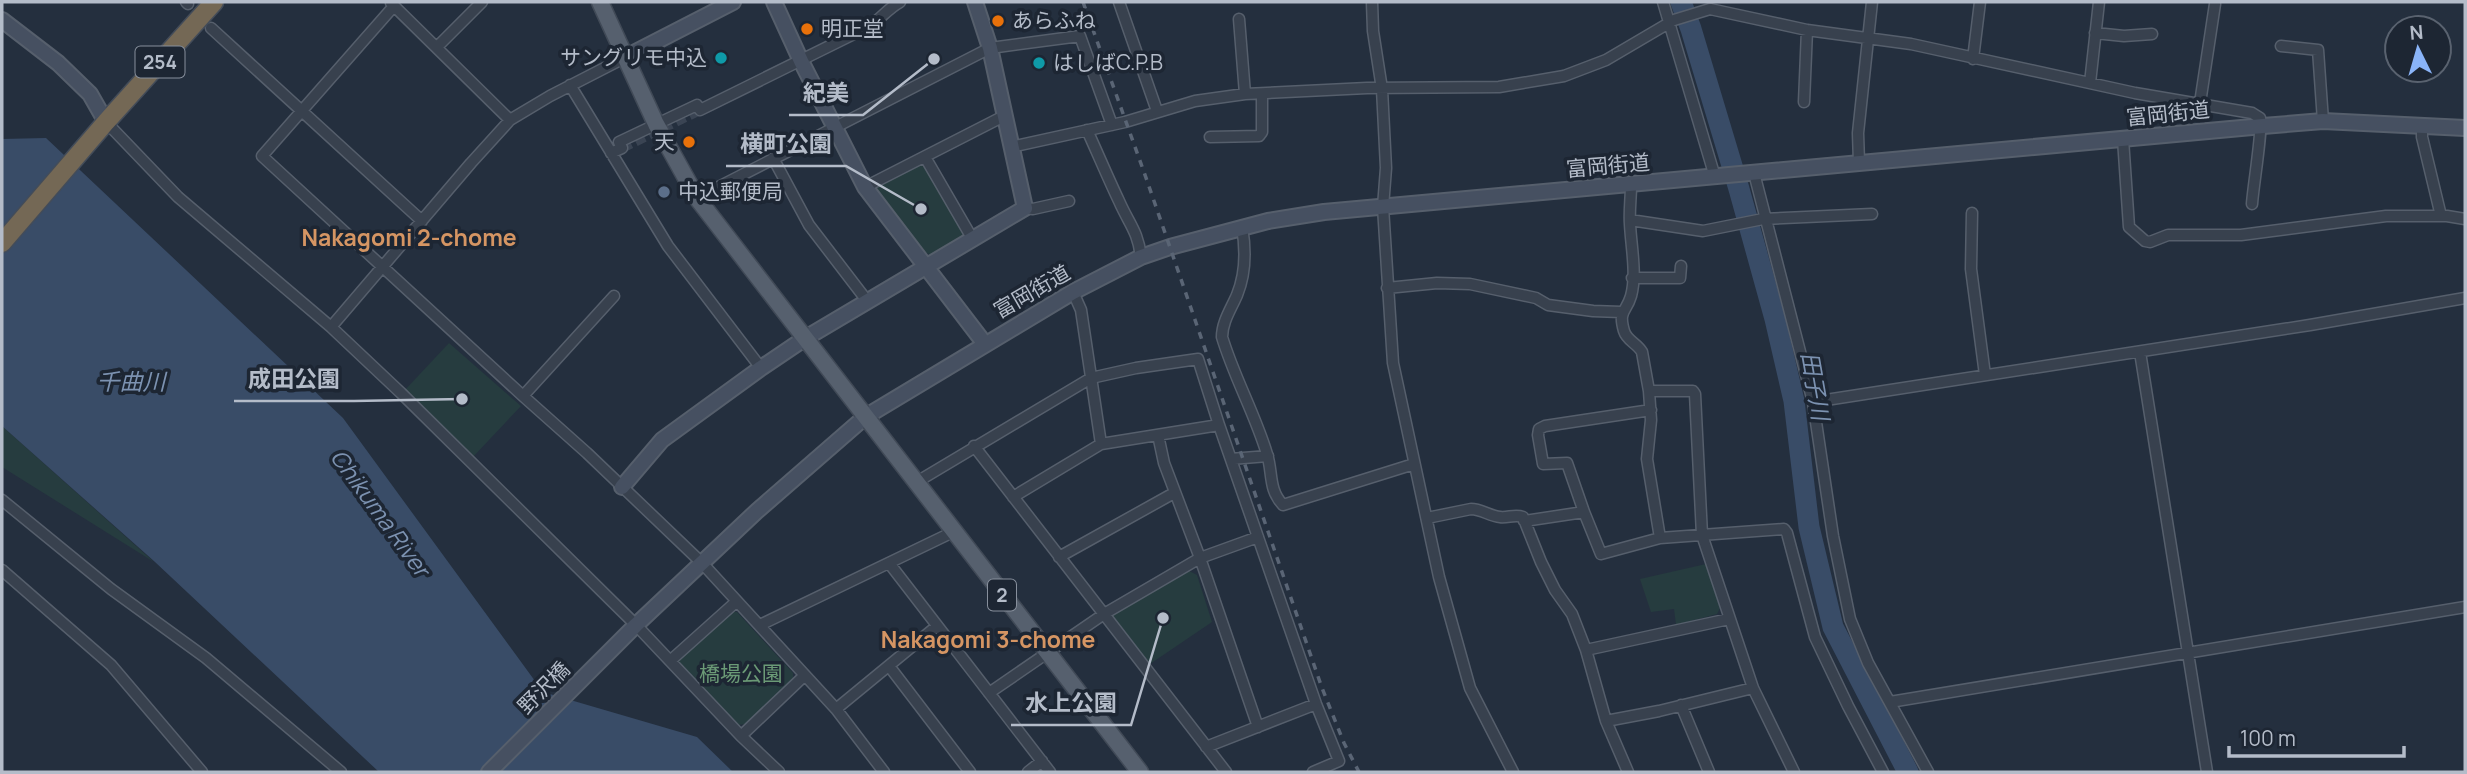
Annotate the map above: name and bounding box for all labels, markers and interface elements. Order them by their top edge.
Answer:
place label: あらふね [1012,6,1096,34]
marker: あらふね [990,13,1006,29]
place label: 明正堂 [821,14,884,42]
north arrow [2383,14,2453,84]
text: N [2409,19,2424,46]
marker: 明正堂 [799,21,815,37]
place label: サングリモ中込 [560,43,707,71]
road number: 254 [136,46,184,78]
place label: はしばC.P.B [1053,48,1163,76]
marker: サングリモ中込 [713,50,729,66]
marker: はしばC.P.B [1031,55,1047,71]
callout: 紀美 [789,71,863,115]
text: 紀美 [803,76,849,108]
street label: 富岡街道 [2125,95,2211,131]
callout: 横町公園 [726,122,846,166]
place label: 天 [654,127,675,155]
text: 横町公園 [740,127,832,159]
marker: 天 [681,134,697,150]
street label: 富岡街道 [1565,147,1651,183]
place label: 中込郵便局 [678,177,783,205]
marker: 中込郵便局 [656,184,672,200]
district label: Nakagomi 2-chome [301,221,517,253]
street label: 富岡街道 [988,258,1075,324]
water label: 田子川 [1794,349,1838,426]
callout: 成田公園 [234,357,354,401]
text: 成田公園 [248,362,340,394]
water label: 千曲川 [97,365,169,397]
water label: Chikuma River [324,442,440,585]
road number: 2 [988,580,1016,610]
district label: Nakagomi 3-chome [881,623,1095,655]
street label: 野沢橋 [511,655,575,719]
park label: 橋場公園 [699,659,783,687]
callout: 水上公園 [1011,681,1131,725]
text: 水上公園 [1025,686,1117,718]
scale bar [2229,714,2404,758]
text: 100 m [2240,724,2296,752]

